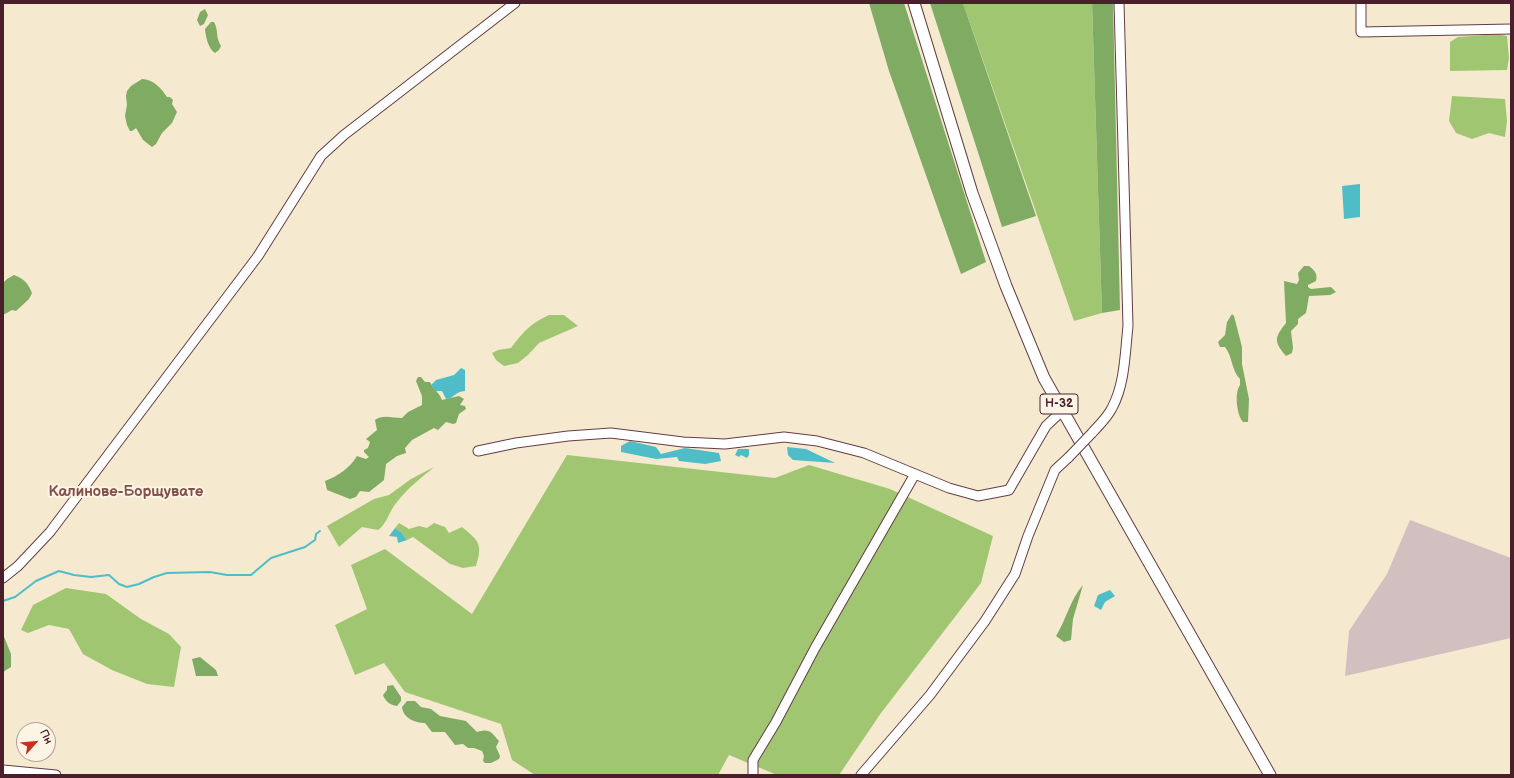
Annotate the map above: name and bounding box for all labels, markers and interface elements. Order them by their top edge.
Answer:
road number: Н-32 [1040,394,1078,414]
district label: Калинове-Борщувате [49,483,203,501]
north arrow [16,722,56,762]
text: Пн [37,727,55,746]

